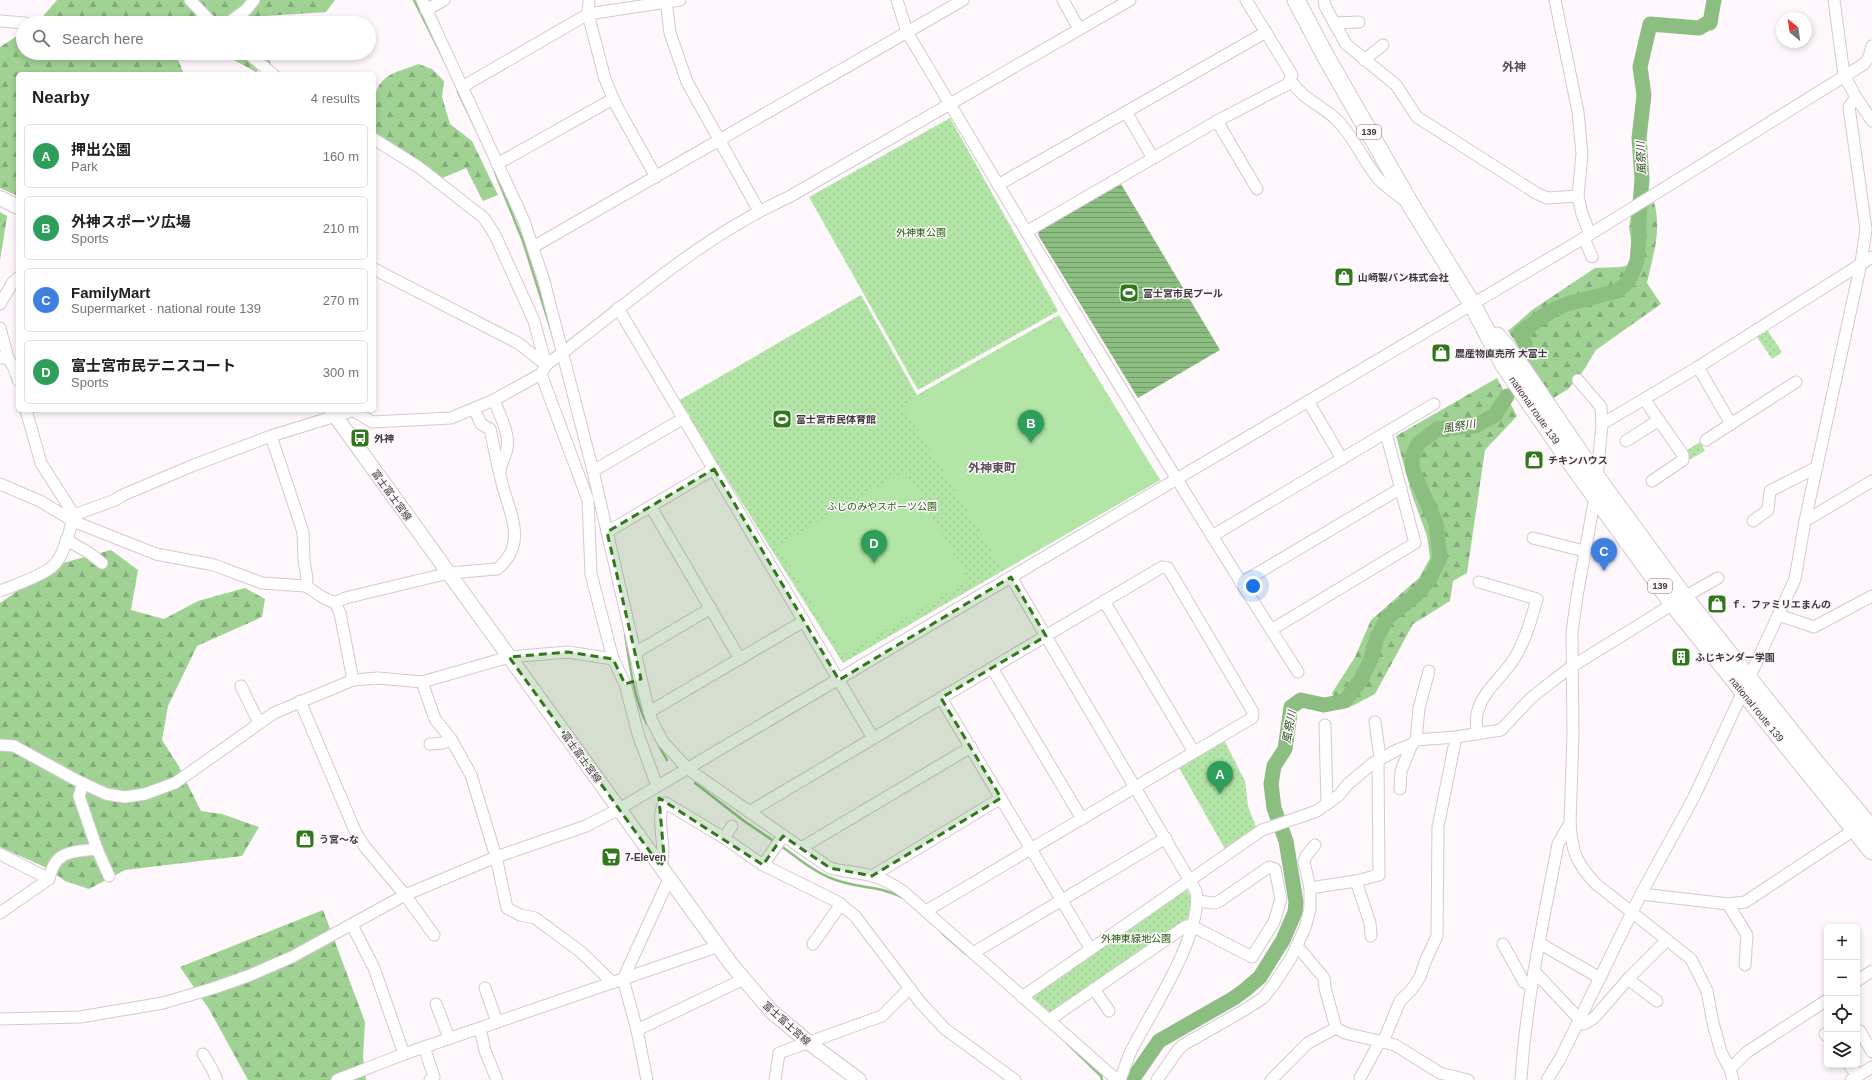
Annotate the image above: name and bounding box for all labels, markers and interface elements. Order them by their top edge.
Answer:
north arrow [1776,12,1812,48]
search box [16,16,376,60]
icon: search [30,27,52,49]
text: Search here [62,30,144,47]
district label: 外神 [1502,60,1526,74]
text: Nearby [32,88,90,107]
text: 4 results [311,91,360,106]
road number: 139 [1357,125,1381,139]
water label: 風祭川 [1634,140,1648,175]
text: 押出公園 [71,141,131,158]
text: A [41,149,51,164]
text: 160 m [323,149,359,164]
text: Park [71,159,98,174]
text: 外神スポーツ広場 [71,213,191,230]
text: B [41,221,51,236]
text: 210 m [323,221,359,236]
park label: 外神東公園 [896,227,946,238]
text: Sports [71,231,109,246]
shop icon: 山崎製パン株式会社 [1333,266,1355,288]
place label: 山崎製パン株式会社 [1358,272,1449,283]
sports icon: 富士宮市民プール [1118,282,1140,304]
text: FamilyMart [71,284,150,301]
place label: 富士宮市民プール [1143,288,1223,299]
text: C [41,293,51,308]
text: 270 m [323,293,359,308]
text: Supermarket · national route 139 [71,301,261,316]
shop icon: 農産物直売所 大富士 [1430,342,1452,364]
place label: 農産物直売所 大富士 [1455,348,1548,359]
text: 富士宮市民テニスコート [71,357,236,374]
text: D [41,365,51,380]
text: 300 m [323,365,359,380]
street label: national route 139 [1507,374,1562,447]
text: Sports [71,375,109,390]
sports icon: 富士宮市民体育館 [771,408,793,430]
pin: B [1018,410,1044,443]
place label: 富士宮市民体育館 [796,414,876,425]
water label: 風祭川 [1442,417,1477,435]
bus stop icon: 外神 [349,427,371,449]
place label: 外神 [374,433,394,444]
shop icon: チキンハウス [1523,449,1545,471]
place label: チキンハウス [1548,455,1608,466]
district label: 外神東町 [968,461,1016,475]
street label: 富士富士宮線 [370,468,414,523]
park label: ふじのみやスポーツ公園 [827,501,937,512]
pin: D [861,530,887,563]
pin: C [1591,538,1617,571]
your location [1243,576,1263,596]
road number: 139 [1648,579,1672,593]
shop icon: ｆ．ファミリエまんの [1706,593,1728,615]
place label: ｆ．ファミリエまんの [1731,599,1831,610]
building icon: ふじキンダー学園 [1670,646,1692,668]
place label: ふじキンダー学園 [1695,652,1775,663]
street label: national route 139 [1727,675,1786,744]
water label: 風祭川 [1280,709,1298,744]
street label: 富士富士宮線 [560,730,604,785]
pin: A [1207,761,1233,794]
shop icon: う宮〜な [294,828,316,850]
place label: う宮〜な [319,834,359,845]
supermarket icon: 7-Eleven [600,846,622,868]
place label: 7-Eleven [625,852,666,863]
map controls [1824,924,1860,1068]
button: + [1824,924,1860,960]
park label: 外神東緑地公園 [1101,933,1171,944]
button: − [1824,960,1860,996]
button: locate [1824,996,1860,1032]
street label: 富士富士宮線 [761,999,813,1048]
button: layers [1824,1032,1860,1068]

